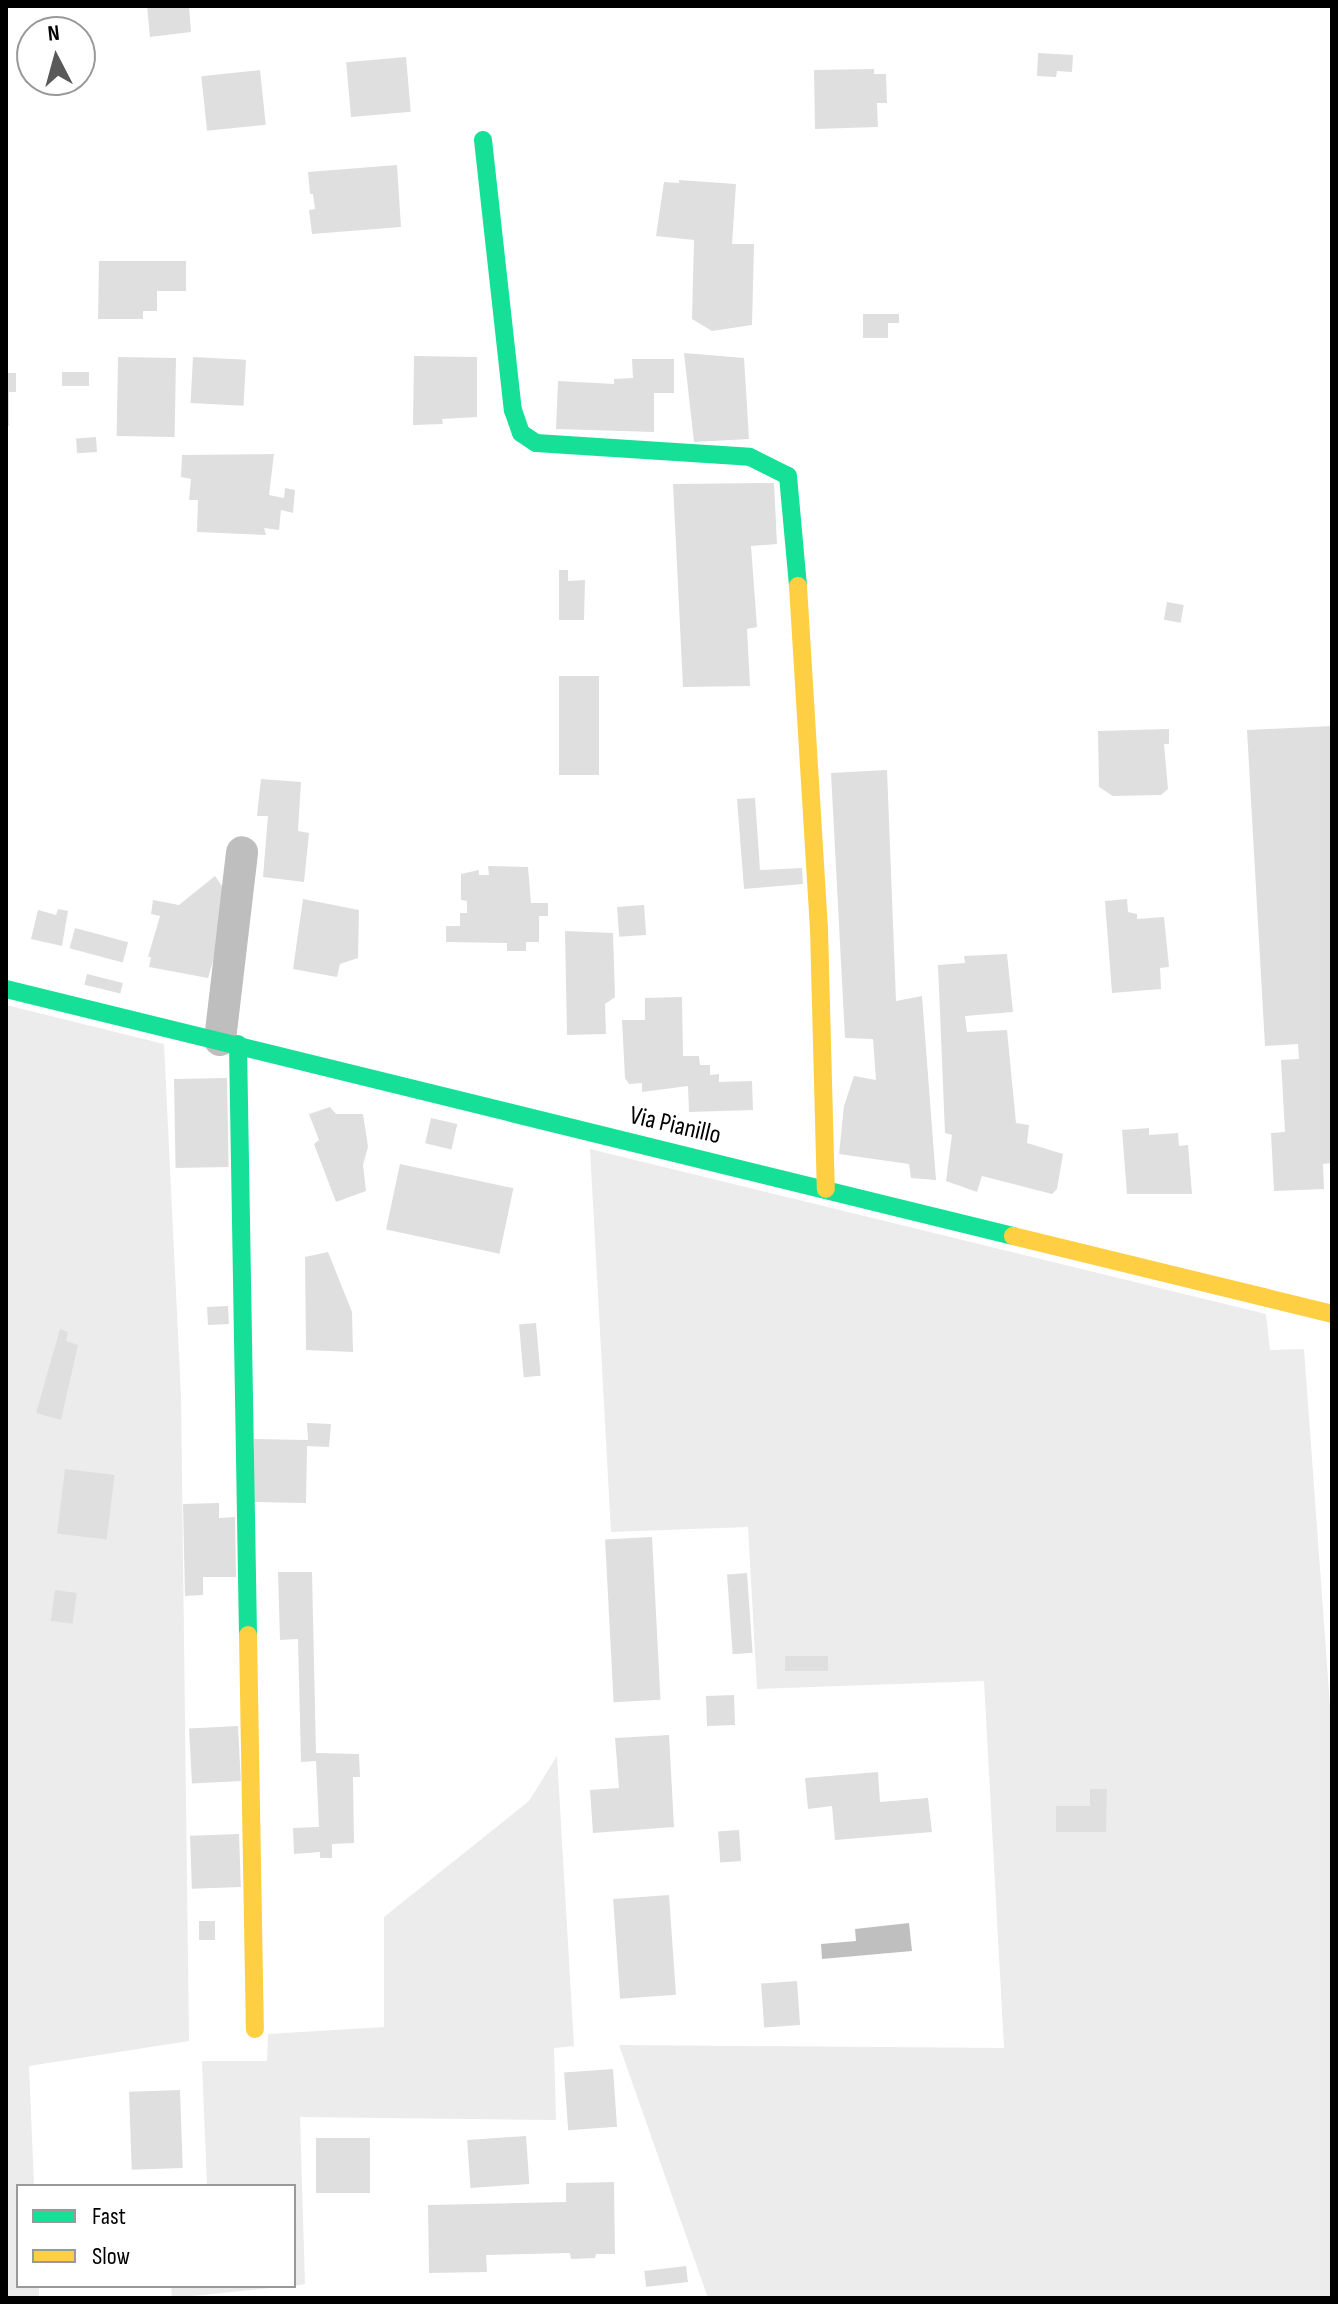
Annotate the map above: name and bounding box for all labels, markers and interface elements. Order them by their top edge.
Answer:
north arrow [16,16,96,96]
text: N [46,20,61,48]
street label: Via Pianillo [626,1100,724,1152]
legend [16,2184,296,2288]
text: Fast [92,2202,126,2231]
text: Slow [92,2242,130,2271]

